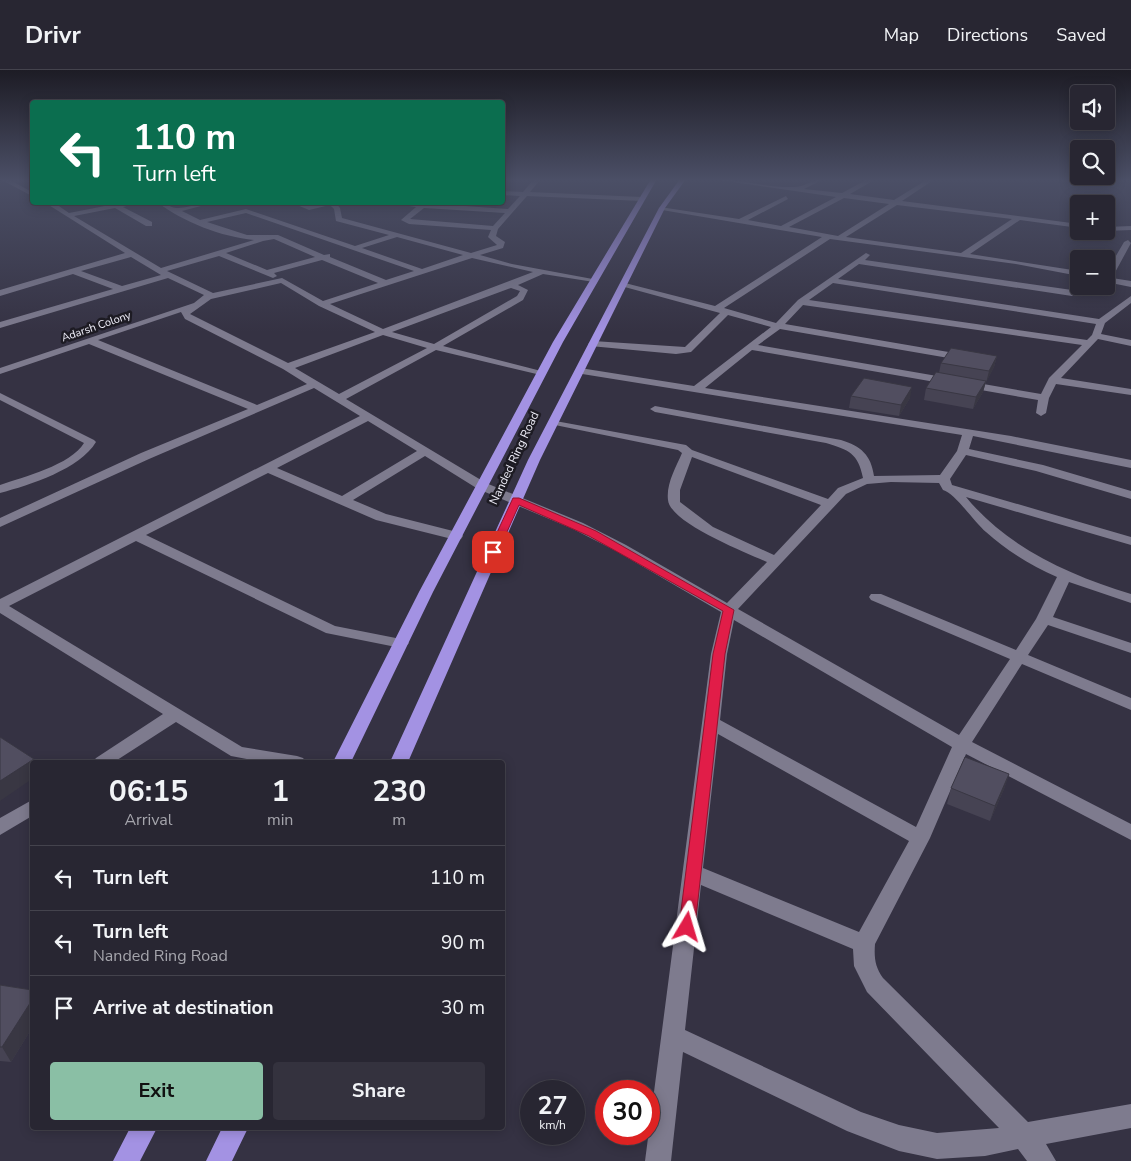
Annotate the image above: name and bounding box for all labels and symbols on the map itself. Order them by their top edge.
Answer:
street label: Adarsh Colony [59,307,133,345]
street label: Nanded Ring Road [485,409,543,507]
pin [472,531,514,573]
position arrow [660,900,712,952]
speed limit sign: 30 [595,1080,660,1145]

